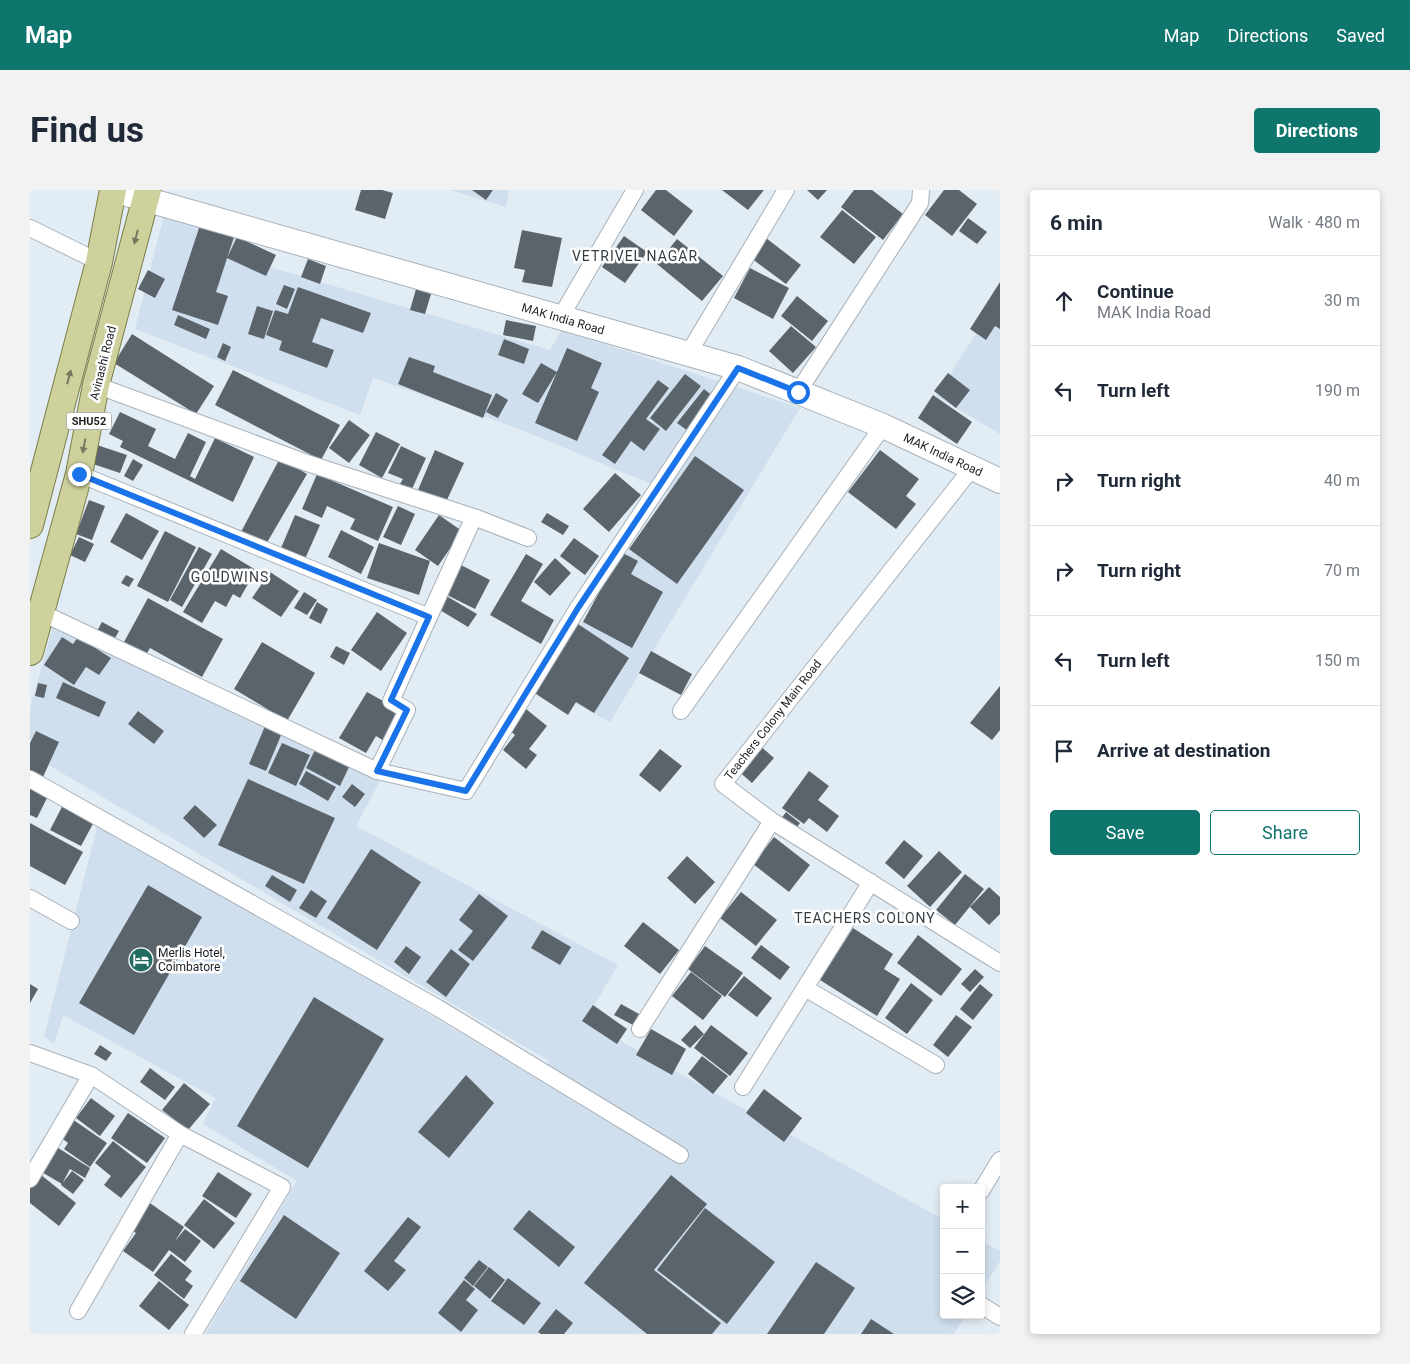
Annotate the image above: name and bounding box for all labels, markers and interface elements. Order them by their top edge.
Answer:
text: Map [25,21,72,49]
text: Map [1164,25,1199,46]
text: Directions [1227,25,1308,46]
text: Saved [1336,25,1385,46]
button: Directions [1254,108,1380,153]
text: Find us [30,110,144,151]
text: 6 min [1050,211,1103,235]
text: Walk · 480 m [1268,213,1360,232]
one-way arrow [132,230,140,245]
district label: VETRIVEL NAGAR [572,248,698,264]
text: Continue [1097,280,1174,303]
icon: ahead [1050,287,1078,315]
text: 30 m [1324,291,1360,310]
street label: MAK India Road [520,300,606,338]
text: MAK India Road [1097,303,1211,322]
street label: Avinashi Road [87,325,119,401]
one-way arrow [65,369,73,384]
icon: left [1050,377,1078,405]
text: Turn left [1097,379,1170,402]
route start [787,381,810,404]
text: 190 m [1315,381,1360,400]
road number: SHU52 [66,412,112,430]
street label: MAK India Road [901,431,985,479]
one-way arrow [80,438,88,454]
route end [68,463,91,486]
icon: right [1050,467,1078,495]
text: Turn right [1097,469,1181,492]
text: 40 m [1324,471,1360,490]
icon: right [1050,557,1078,585]
text: Turn right [1097,559,1181,582]
text: 70 m [1324,561,1360,580]
district label: GOLDWINS [191,569,269,585]
icon: left [1050,647,1078,675]
text: Turn left [1097,649,1170,672]
text: 150 m [1315,651,1360,670]
street label: Teachers Colony Main Road [722,657,824,783]
icon: arrive [1050,737,1078,765]
text: Arrive at destination [1097,739,1270,762]
button: Save [1050,810,1200,855]
button: Share [1210,810,1360,855]
district label: TEACHERS COLONY [794,910,936,926]
place label: Merlis Hotel, Coimbatore [158,946,225,974]
hotel icon: Merlis Hotel, Coimbatore [128,947,154,973]
map controls [940,1184,985,1319]
button: + [940,1184,985,1229]
button: − [940,1229,985,1274]
button: layers [940,1274,985,1319]

